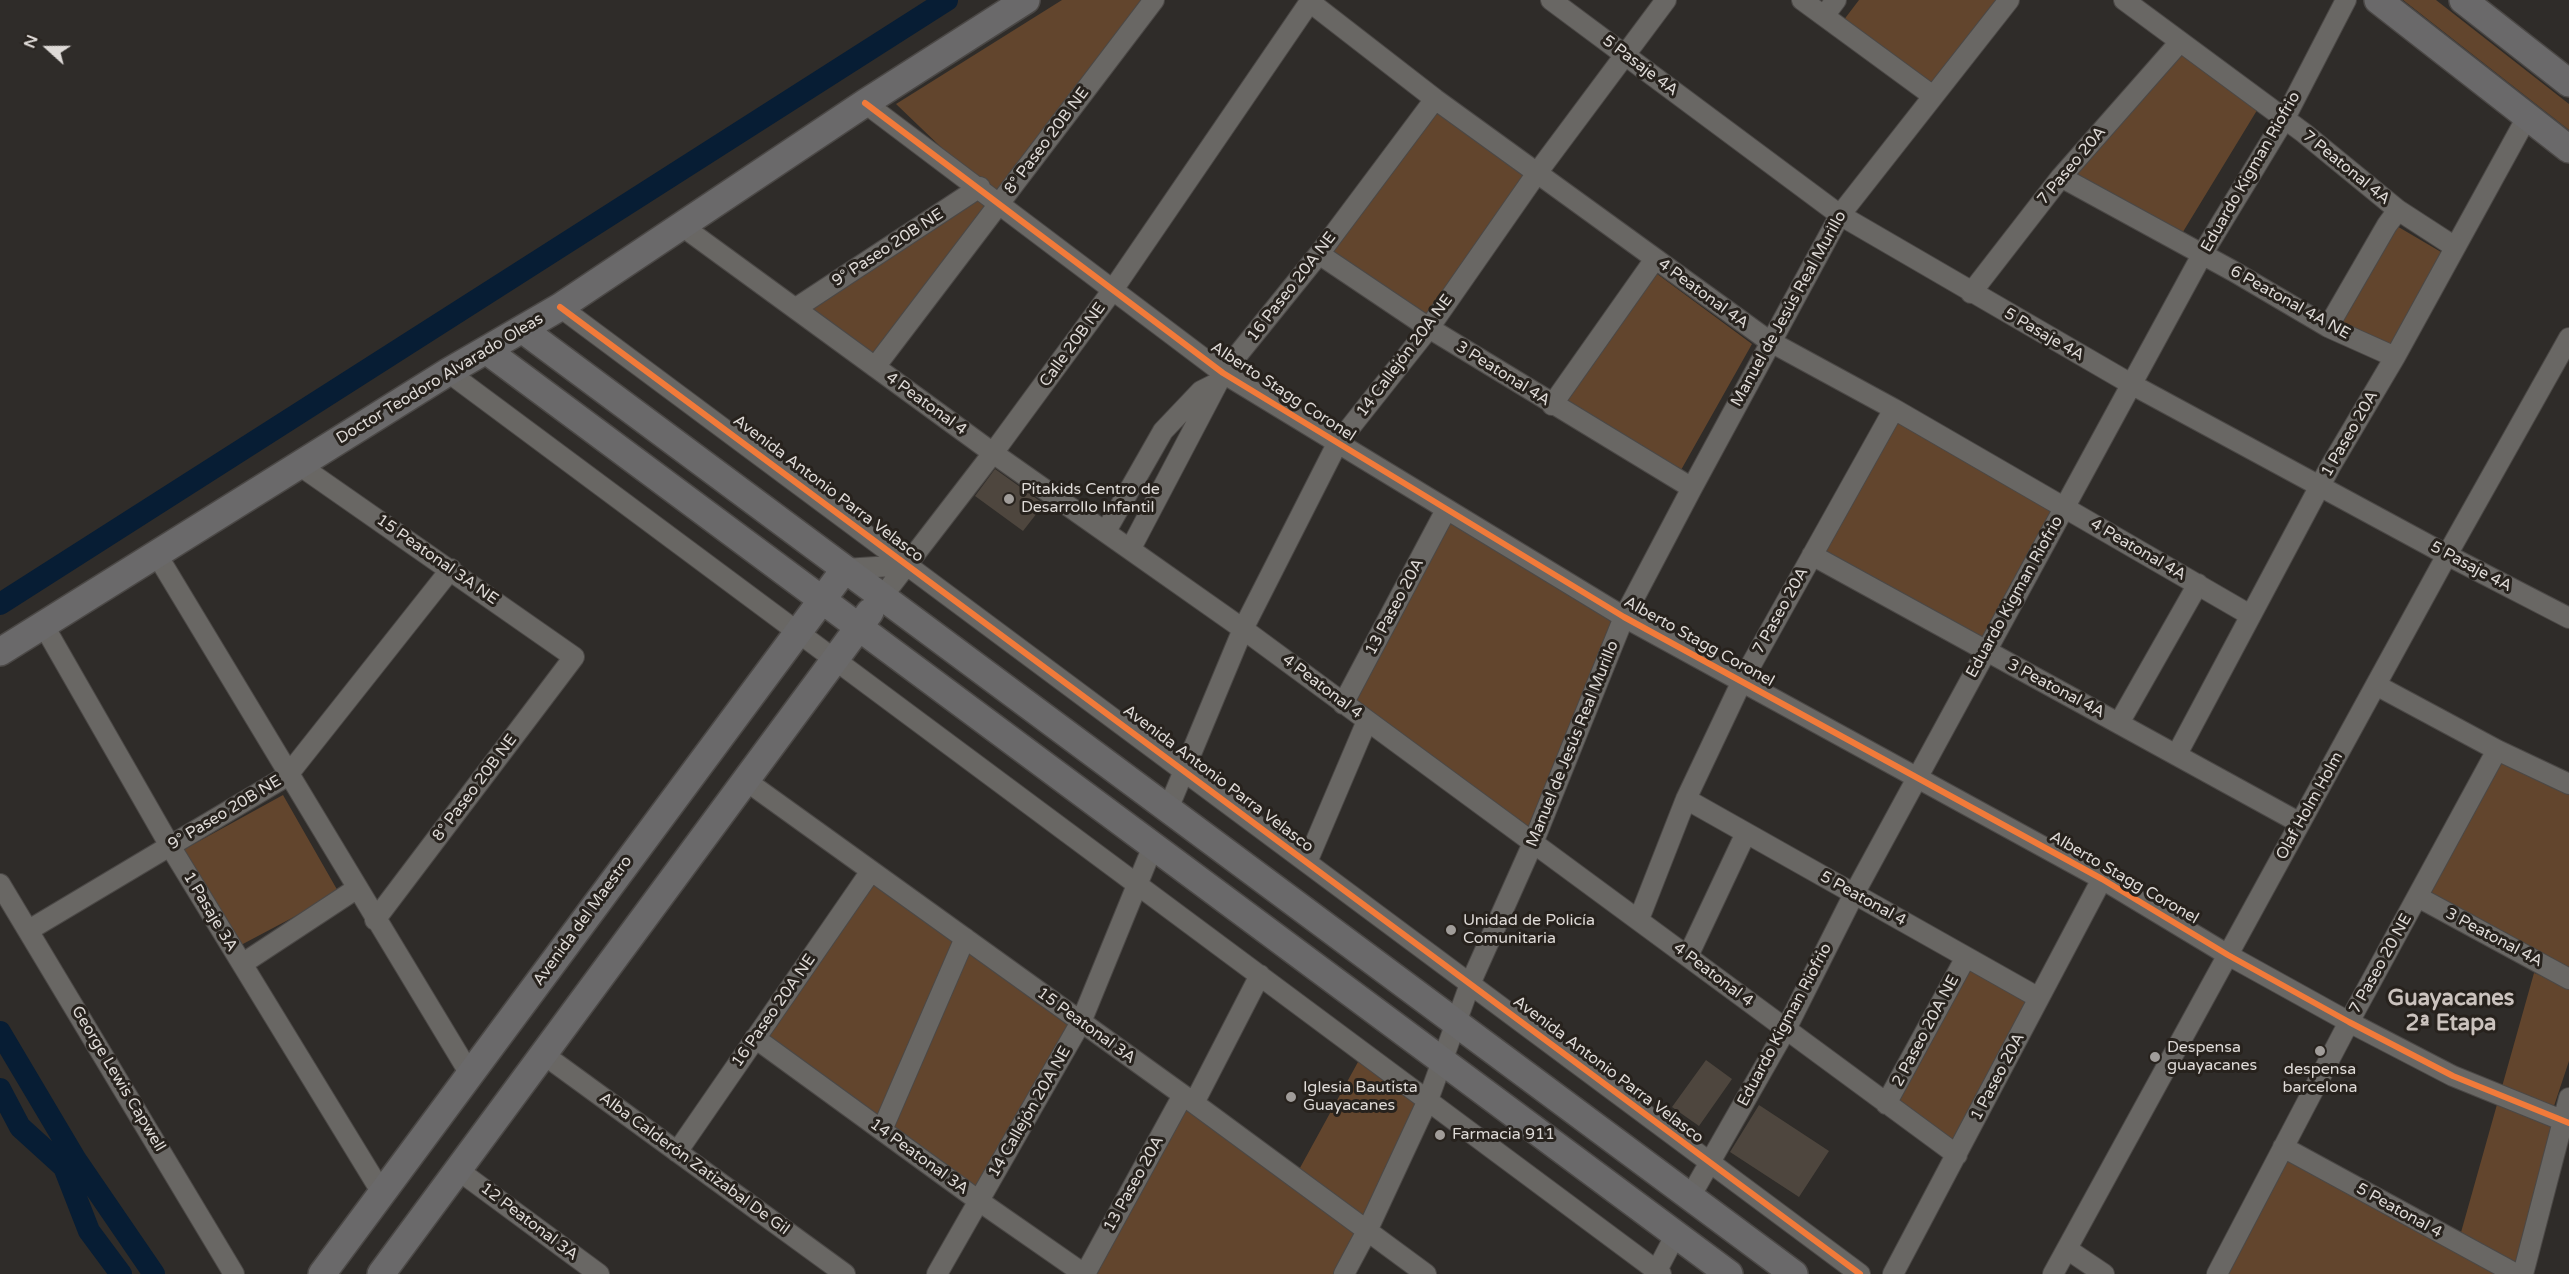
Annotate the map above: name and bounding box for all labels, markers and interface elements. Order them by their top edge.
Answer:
north arrow [18,18,78,78]
street label: 5 Pasaje 4A [1598,31,1682,101]
text: N [20,32,43,51]
street label: 8° Paseo 20B NE [1001,84,1093,198]
street label: Eduardo Kigman Riofrio [2197,88,2305,256]
street label: 7 Paseo 20A [2034,123,2110,209]
street label: 7 Peatonal 4A [2298,127,2394,209]
street label: 9° Paseo 20B NE [829,205,947,291]
street label: Manuel de Jesús Real Murillo [1727,208,1851,410]
street label: 16 Paseo 20A NE [1243,229,1341,345]
street label: 4 Peatonal 4A [1654,255,1752,333]
street label: 6 Peatonal 4A NE [2227,262,2353,344]
street label: 14 Callejón 20A NE [1353,291,1457,421]
street label: Calle 20B NE [1036,299,1110,391]
street label: 5 Pasaje 4A [2000,304,2088,366]
street label: Doctor Teodoro Alvarado Oleas [333,309,547,449]
street label: 3 Peatonal 4A [1452,337,1554,411]
street label: Alberto Stagg Coronel [1207,338,1359,446]
street label: 4 Peatonal 4 [882,368,970,440]
street label: 1 Paseo 20A [2318,388,2382,480]
street label: Avenida Antonio Parra Velasco [729,411,927,567]
place label: Pitakids Centro de Desarrollo Infantil [1021,480,1160,518]
marker: Pitakids Centro de Desarrollo Infantil [1002,492,1016,506]
street label: 15 Peatonal 3A NE [372,511,502,609]
street label: Eduardo Kigman Riofrio [1962,513,2068,681]
street label: 4 Peatonal 4A [2087,515,2189,585]
street label: 5 Pasaje 4A [2427,538,2515,596]
street label: 13 Paseo 20A [1362,556,1428,658]
street label: 7 Paseo 20A [1749,564,1813,658]
street label: Alberto Stagg Coronel [1620,593,1778,691]
street label: Manuel de Jesús Real Murillo [1523,638,1623,850]
street label: 4 Peatonal 4 [1278,651,1366,723]
street label: 3 Peatonal 4A [2004,655,2108,723]
street label: Avenida Antonio Parra Velasco [1119,701,1317,857]
street label: 8° Paseo 20B NE [429,731,521,845]
street label: Olaf Holm Holm [2272,749,2348,863]
street label: 9° Paseo 20B NE [165,772,285,854]
street label: Alberto Stagg Coronel [2046,827,2202,929]
street label: Avenida del Maestro [529,852,637,990]
street label: 5 Peatonal 4 [1817,868,1909,930]
street label: 1 Pasaje 3A [179,869,241,955]
street label: 3 Peatonal 4A [2442,904,2546,972]
place label: Unidad de Policía Comunitaria [1463,911,1595,949]
street label: 7 Paseo 20 NE [2346,911,2416,1017]
marker: Unidad de Policía Comunitaria [1444,923,1458,937]
street label: 4 Peatonal 4 [1669,939,1757,1011]
street label: Eduardo Kigman Riofrio [1734,940,1836,1110]
street label: 16 Paseo 20A NE [728,951,820,1071]
street label: 2 Paseo 20A NE [1889,972,1963,1090]
street label: 15 Peatonal 3A [1033,984,1139,1068]
district label: Guayacanes 2ª Etapa [2388,986,2514,1038]
street label: Avenida Antonio Parra Velasco [1509,992,1707,1148]
street label: George Lewis Capwell [67,1003,169,1155]
street label: 1 Paseo 20A [1967,1030,2029,1124]
place label: Despensa guayacanes [2167,1038,2257,1076]
street label: 14 Callejón 20A NE [985,1043,1075,1181]
marker: despensa barcelona [2313,1044,2327,1058]
marker: Despensa guayacanes [2148,1050,2162,1064]
place label: despensa barcelona [2283,1060,2357,1098]
place label: Iglesia Bautista Guayacanes [1303,1078,1418,1116]
street label: Alba Calderón Zatizabal De Gil [595,1089,793,1239]
marker: Iglesia Bautista Guayacanes [1284,1090,1298,1104]
street label: 14 Peatonal 3A [866,1115,972,1199]
place label: Farmacia 911 [1452,1125,1555,1145]
marker: Farmacia 911 [1433,1128,1447,1142]
street label: 13 Paseo 20A [1100,1133,1168,1235]
street label: 12 Peatonal 3A [476,1179,582,1265]
street label: 5 Peatonal 4 [2353,1180,2445,1242]

